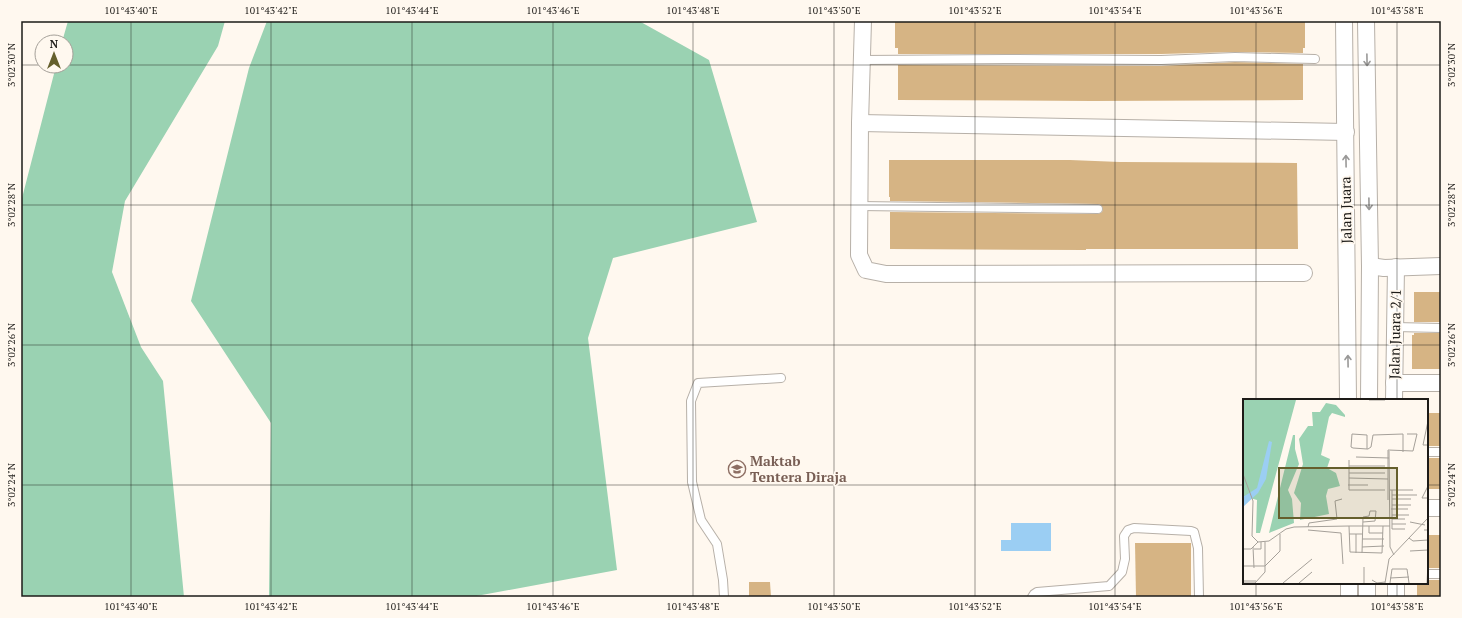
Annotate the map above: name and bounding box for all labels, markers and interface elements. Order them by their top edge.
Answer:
text: 101°43'40"E [104,4,158,17]
text: 101°43'42"E [244,4,298,17]
text: 101°43'44"E [385,4,439,17]
text: 101°43'46"E [526,4,580,17]
text: 101°43'48"E [666,4,720,17]
text: 101°43'50"E [807,4,861,17]
text: 101°43'52"E [948,4,1002,17]
text: 101°43'54"E [1088,4,1142,17]
text: 101°43'56"E [1229,4,1283,17]
text: 101°43'58"E [1370,4,1424,17]
north arrow [34,34,74,74]
text: N [50,37,59,51]
text: 3°02'30"N [5,42,18,87]
text: 3°02'30"N [1445,42,1458,87]
one-way arrow [1363,53,1371,66]
one-way arrow [1342,155,1350,168]
street label: Jalan Juara [1335,176,1356,244]
text: 3°02'28"N [5,182,18,227]
text: 3°02'28"N [1445,182,1458,227]
one-way arrow [1365,197,1373,210]
street label: Jalan Juara 2/1 [1384,289,1405,379]
text: 3°02'26"N [5,322,18,367]
text: 3°02'26"N [1445,322,1458,367]
one-way arrow [1344,355,1352,368]
inset map [1243,399,1428,584]
place label: Maktab Tentera Diraja [750,451,847,486]
school or university icon: Maktab Tentera Diraja [727,459,747,479]
text: 3°02'24"N [5,462,18,507]
text: 3°02'24"N [1445,462,1458,507]
text: 101°43'40"E [104,600,158,613]
text: 101°43'42"E [244,600,298,613]
text: 101°43'44"E [385,600,439,613]
text: 101°43'46"E [526,600,580,613]
text: 101°43'48"E [666,600,720,613]
text: 101°43'50"E [807,600,861,613]
text: 101°43'52"E [948,600,1002,613]
text: 101°43'54"E [1088,600,1142,613]
text: 101°43'56"E [1229,600,1283,613]
text: 101°43'58"E [1370,600,1424,613]

